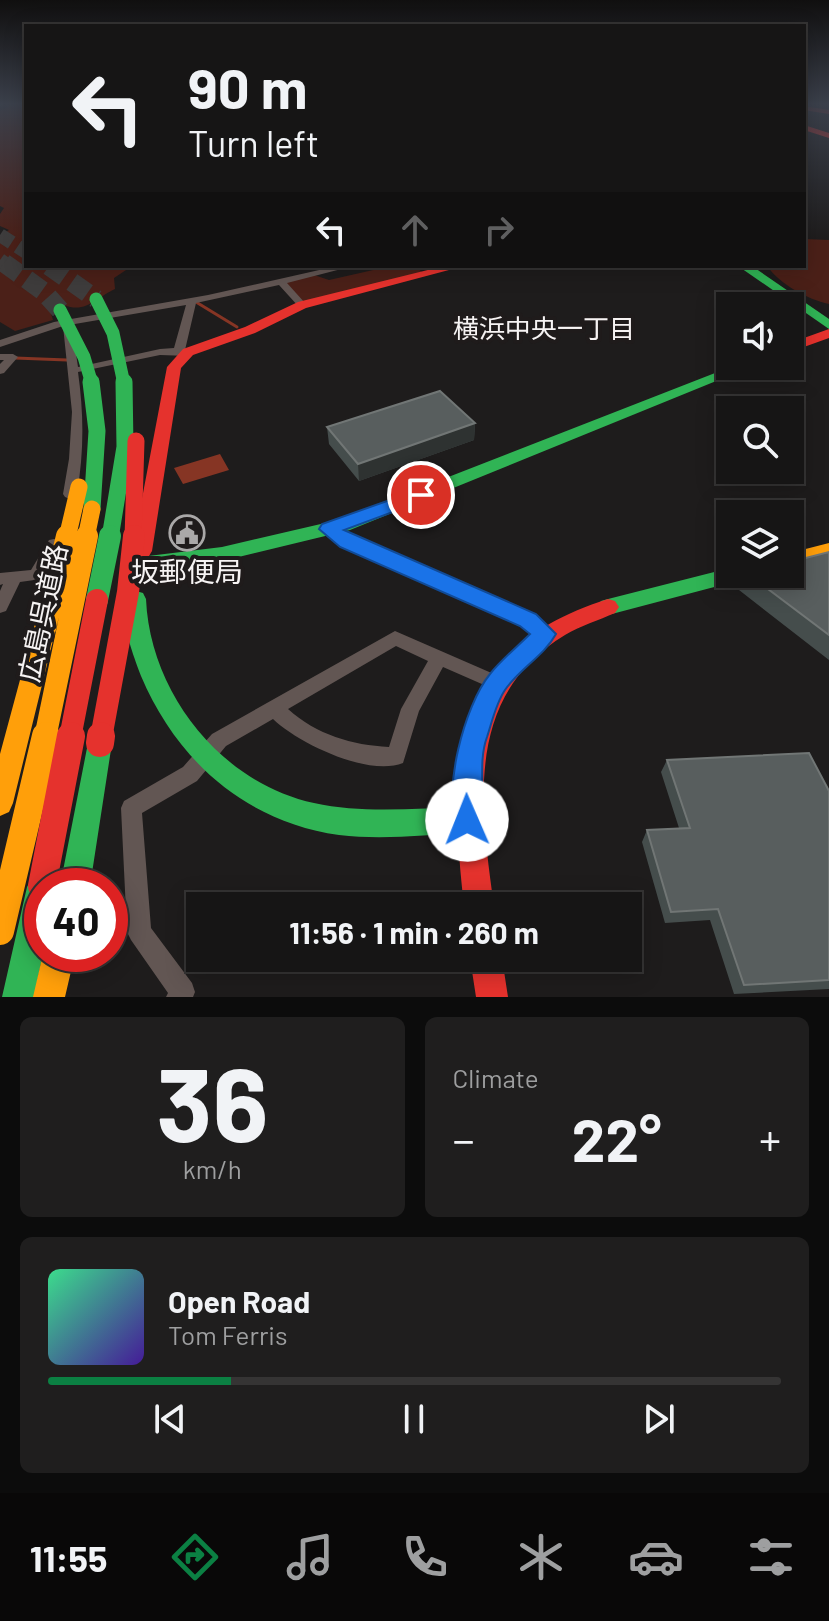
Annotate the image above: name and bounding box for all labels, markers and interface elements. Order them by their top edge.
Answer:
text: 90 m [188,53,308,120]
icon: left [56,56,160,160]
text: Turn left [188,121,319,164]
icon: left [309,208,353,252]
icon: ahead [393,208,437,252]
icon: right [477,208,521,252]
map controls [716,292,804,588]
button: sound [716,292,804,380]
district label: 横浜中央一丁目 [453,312,635,343]
button: search [716,396,804,484]
pin [387,461,455,529]
icon: arrive [399,473,443,517]
button: layers [716,500,804,588]
public building icon: 坂郵便局 [168,514,206,552]
street label: 広島呉道路 [11,541,73,685]
place label: 坂郵便局 [131,554,243,588]
position arrow [425,778,509,862]
speed limit sign: 40 [24,868,128,972]
text: 11:56 · 1 min · 260 m [289,914,539,950]
text: 36 [156,1038,268,1163]
text: Climate [453,1062,539,1093]
text: 22° [572,1102,662,1174]
text: − [453,1112,475,1165]
text: + [759,1112,781,1165]
text: km/h [183,1153,242,1184]
text: Open Road [168,1283,310,1319]
text: Tom Ferris [168,1319,288,1350]
icon: previous [148,1397,192,1441]
icon: pause [392,1397,436,1441]
icon: next [637,1397,681,1441]
icon: directions [167,1529,223,1585]
icon: music [282,1529,338,1585]
icon: phone [397,1529,453,1585]
icon: climate [513,1529,569,1585]
icon: car [628,1529,684,1585]
icon: filters [743,1529,799,1585]
text: 11:55 [30,1536,107,1579]

